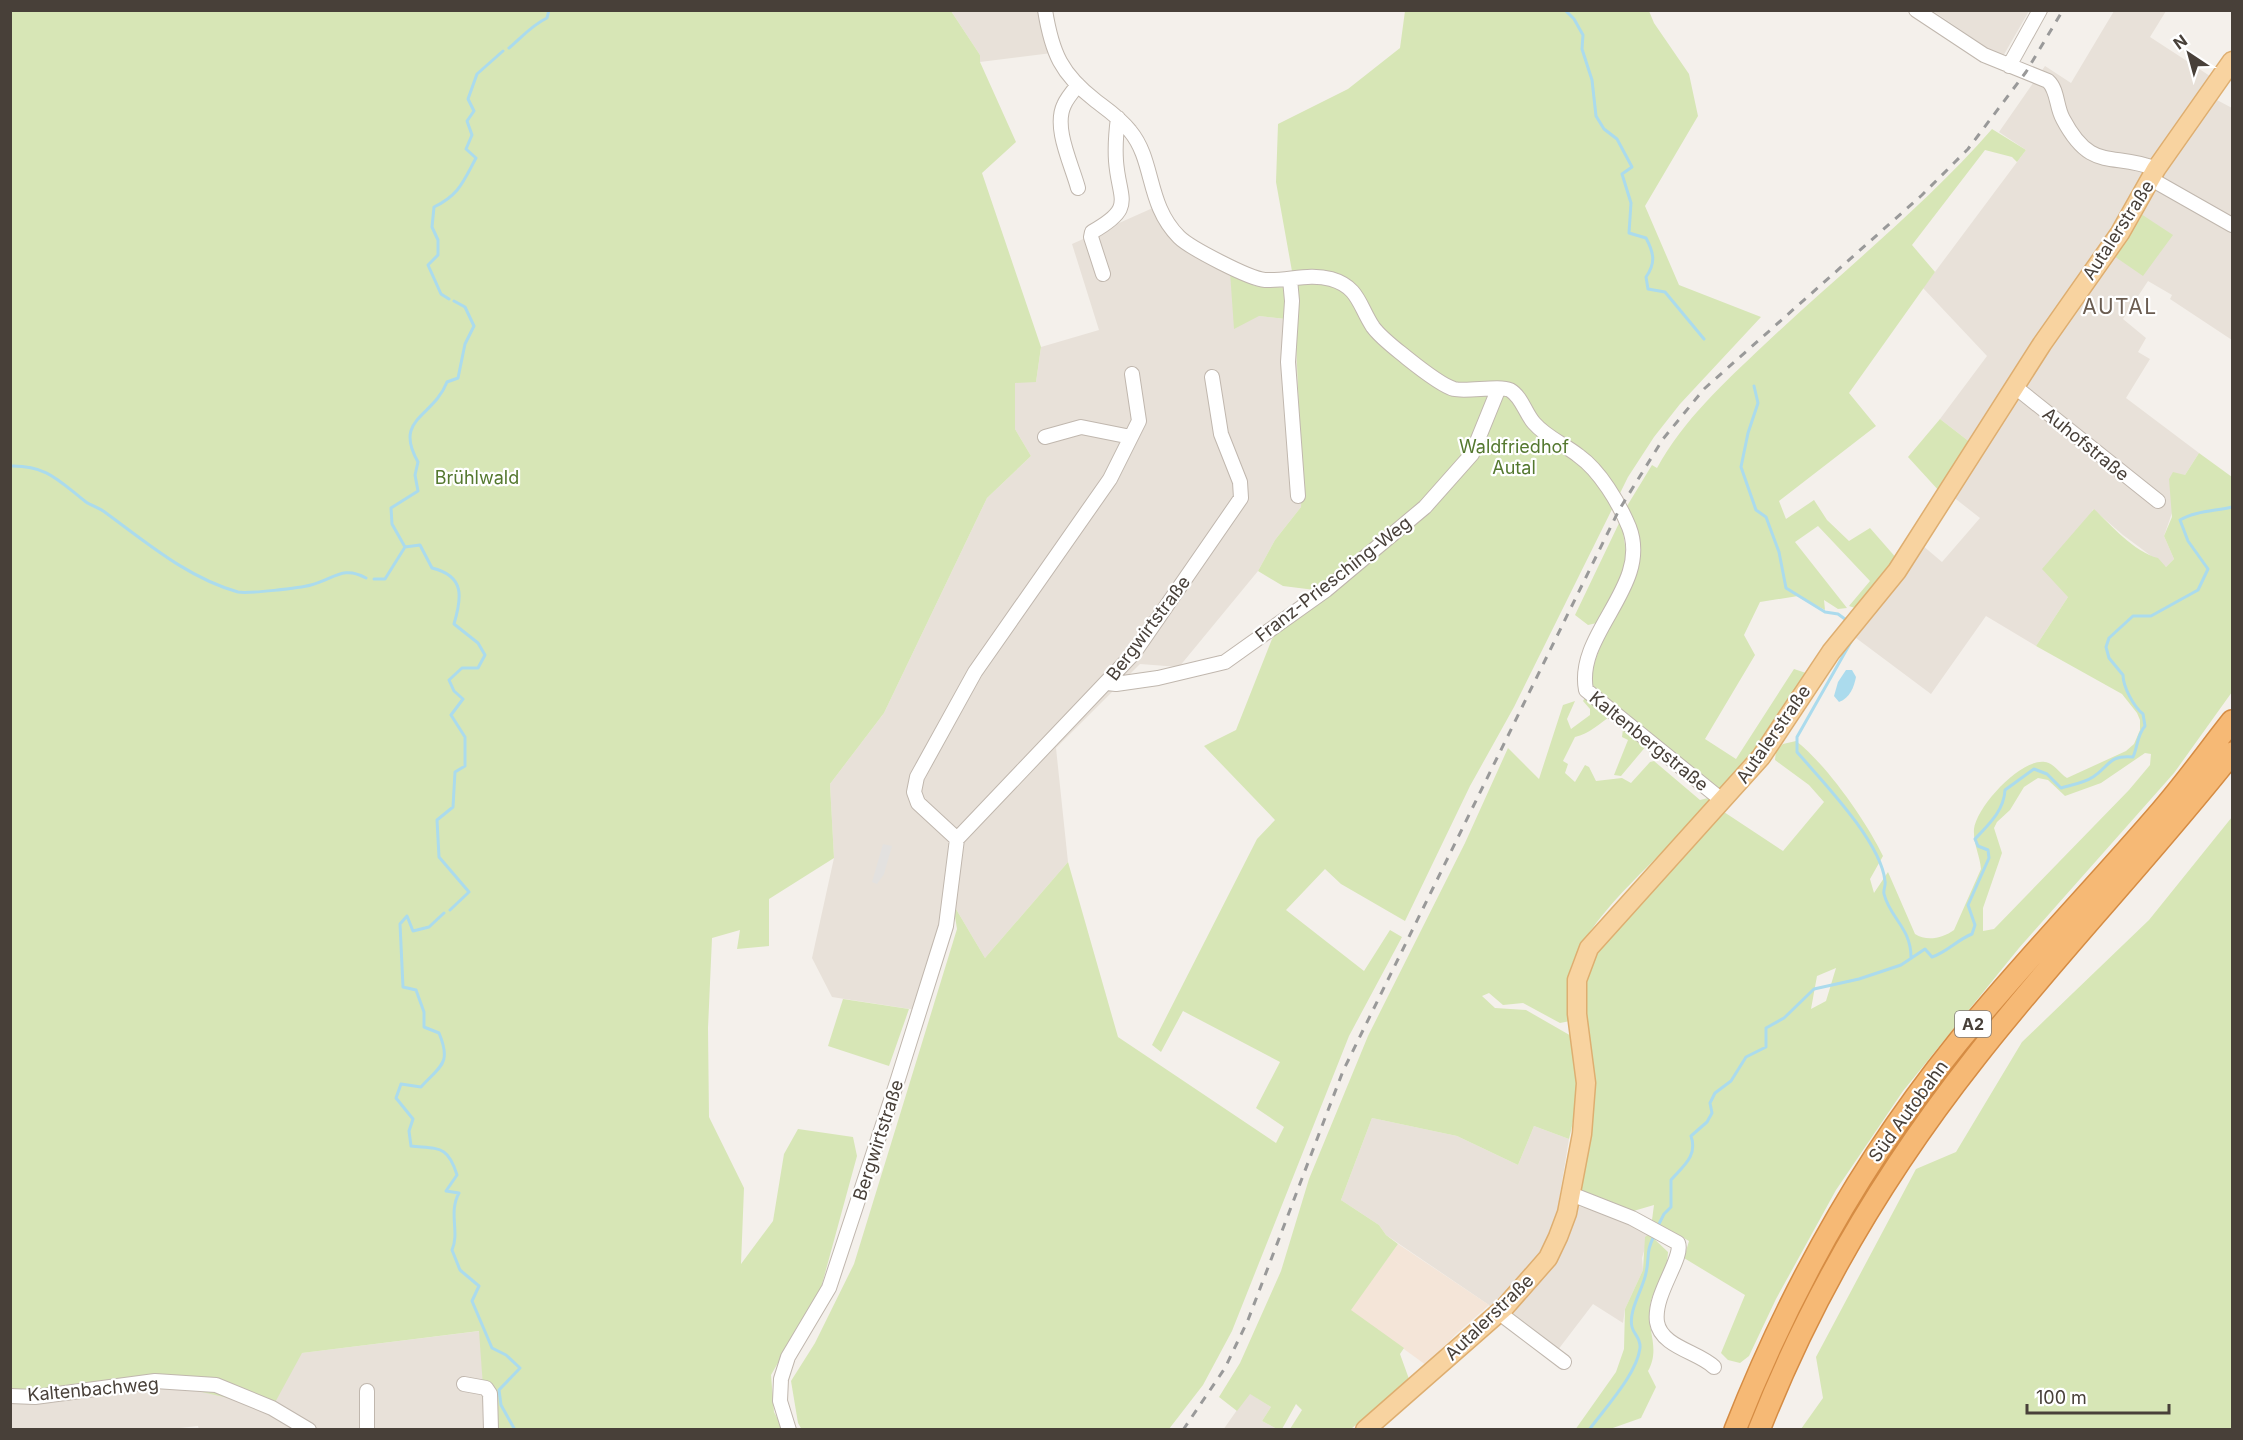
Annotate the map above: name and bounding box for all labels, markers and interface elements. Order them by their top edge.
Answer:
north arrow [2159,24,2219,84]
text: N [2169,30,2191,54]
street label: Autalerstraße [2078,176,2158,284]
district label: AUTAL [2082,294,2158,319]
street label: Auhofstraße [2039,403,2133,485]
park label: Waldfriedhof Autal [1459,436,1569,478]
park label: Brühlwald [435,467,519,488]
street label: Franz-Priesching-Weg [1251,512,1415,646]
street label: Bergwirtstraße [1102,572,1194,684]
street label: Autalerstraße [1732,681,1814,787]
street label: Kaltenbergstraße [1585,687,1713,795]
road number: A2 [1955,1011,1991,1037]
street label: Süd Autobahn [1864,1056,1952,1166]
street label: Bergwirtstraße [849,1077,907,1203]
street label: Autalerstraße [1440,1270,1538,1364]
street label: Kaltenbachweg [26,1373,160,1405]
scale bar [2027,1377,2170,1415]
text: 100 m [2036,1387,2087,1408]

